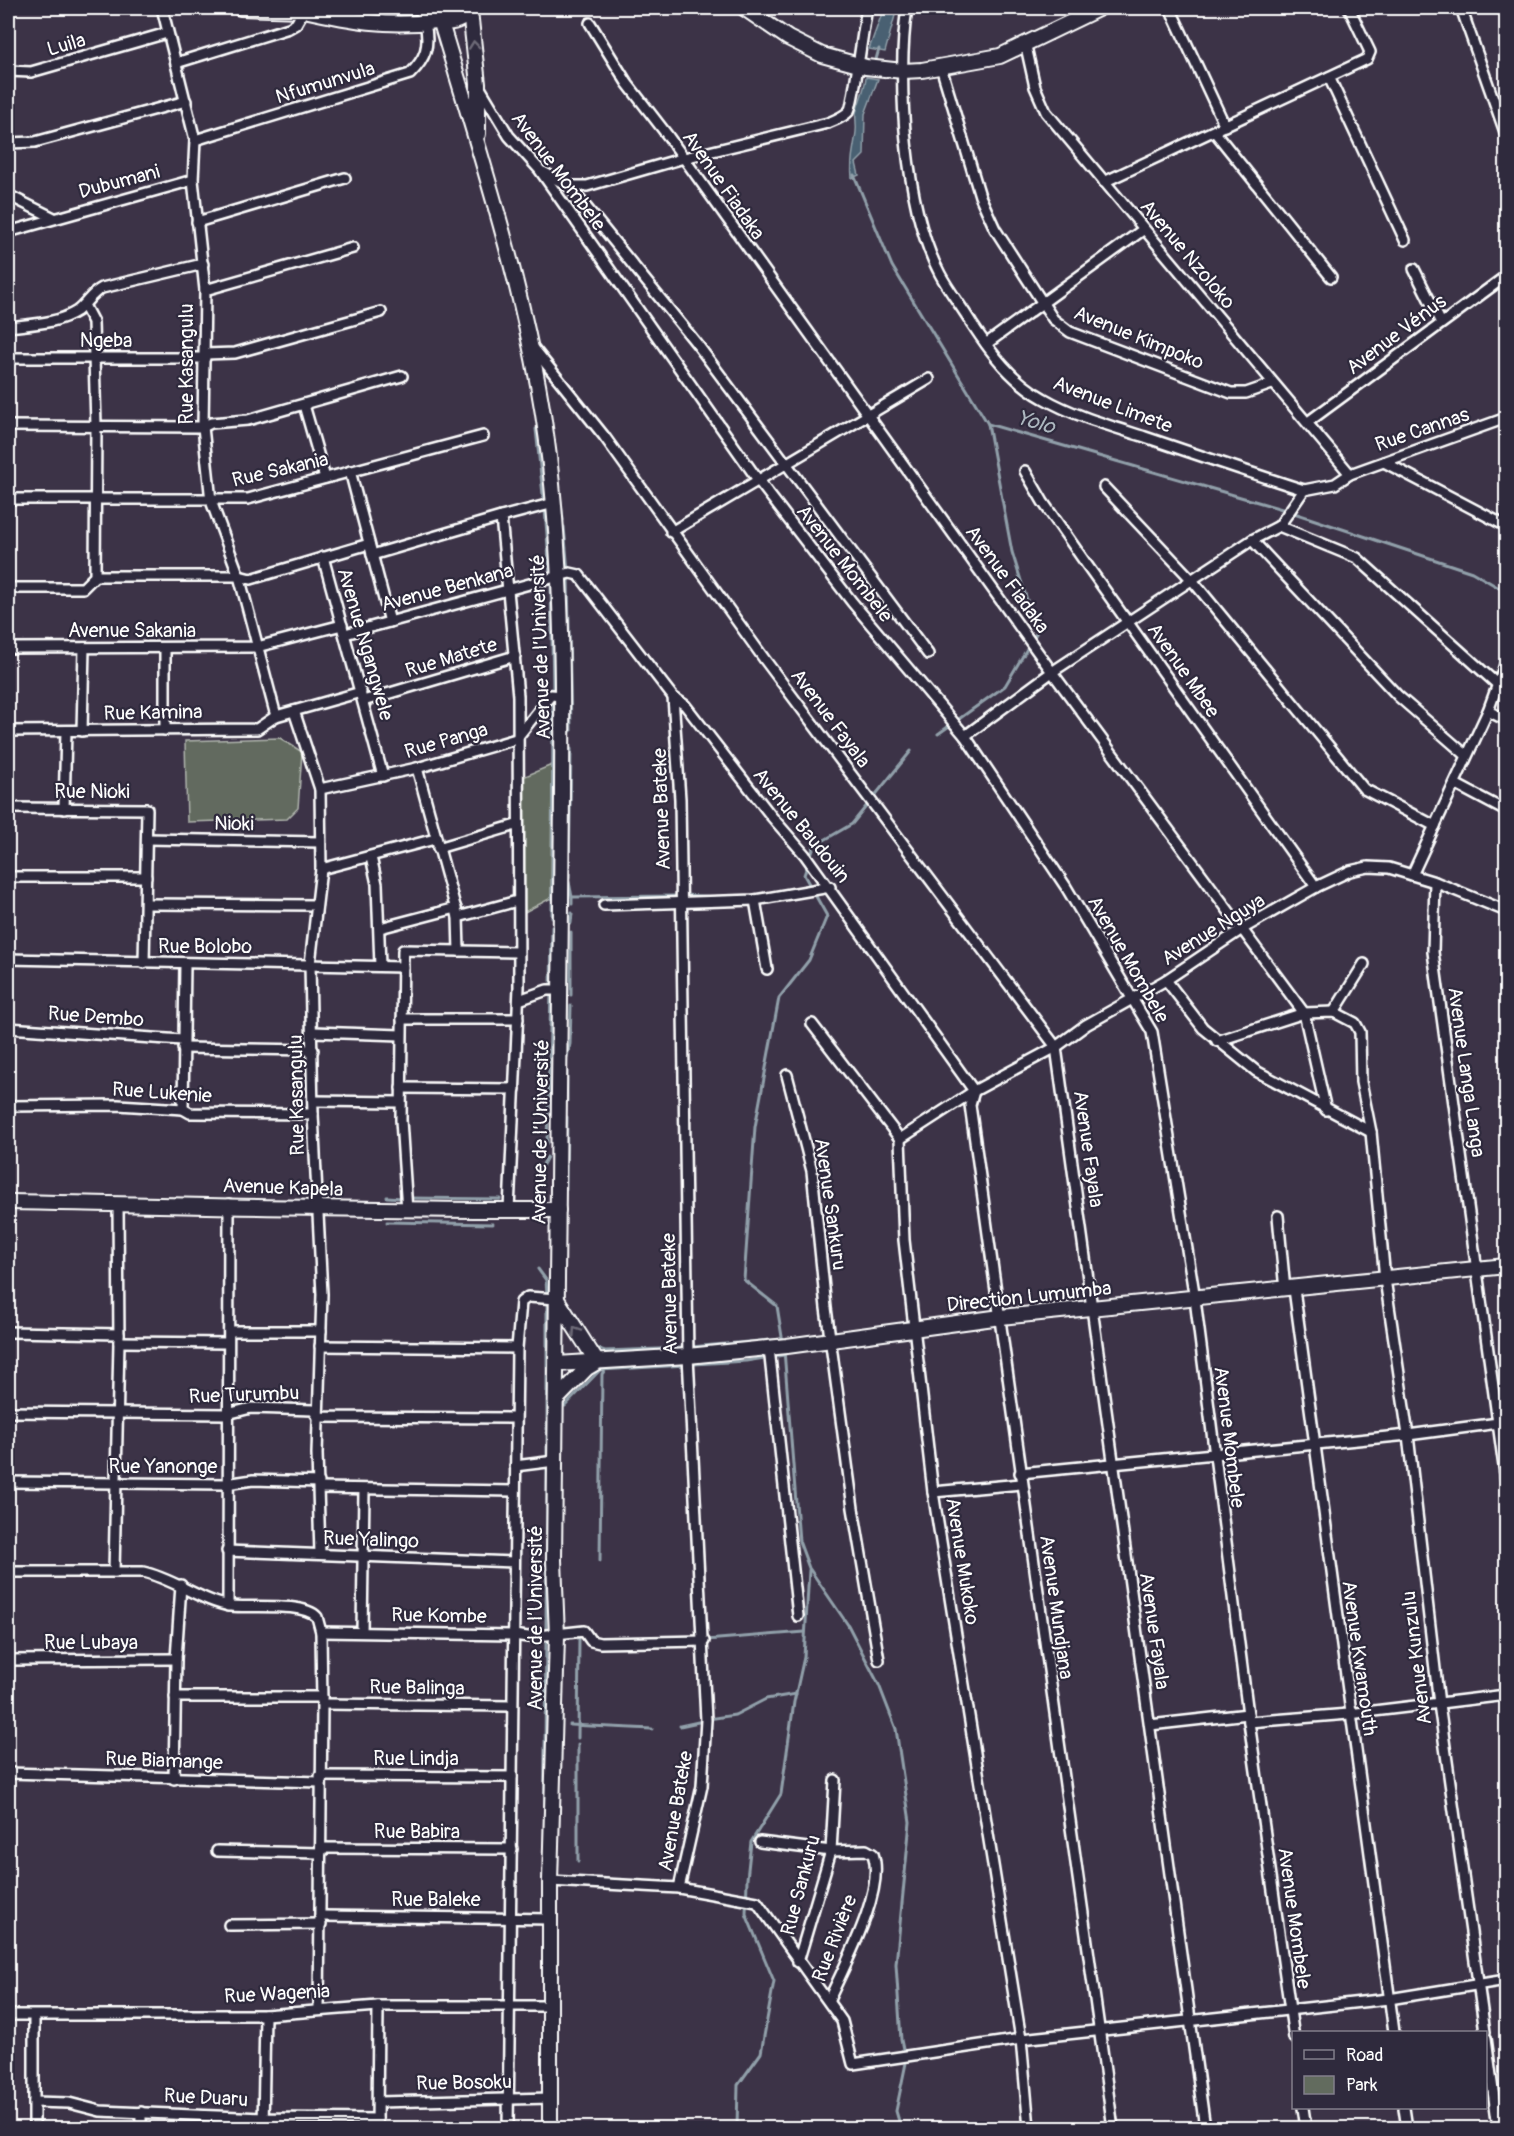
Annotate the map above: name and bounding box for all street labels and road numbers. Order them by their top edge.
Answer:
street label: Luila [44,27,88,62]
street label: Nfumunvula [272,56,378,109]
street label: Avenue Mombele [506,107,612,236]
street label: Avenue Fiadaka [677,126,770,245]
street label: Dubumani [76,159,162,204]
street label: Avenue Nzoloko [1135,195,1241,314]
street label: Avenue Vénus [1341,289,1451,380]
street label: Avenue Kimpoko [1070,300,1208,375]
street label: Rue Kasangulu [174,303,199,425]
street label: Ngeba [80,328,132,353]
street label: Avenue Limete [1050,370,1176,439]
street label: Rue Cannas [1372,402,1473,457]
street label: Rue Sakania [230,446,331,493]
street label: Avenue Mombele [791,499,898,627]
street label: Avenue Fiadaka [960,520,1055,638]
street label: Avenue de l’Université [525,554,556,740]
street label: Avenue Benkana [378,558,516,617]
street label: Avenue Ngangwele [332,565,399,723]
street label: Avenue Sakania [68,618,196,643]
street label: Avenue Mbee [1142,618,1225,723]
street label: Rue Matete [402,632,500,683]
street label: Avenue Fayala [785,664,876,773]
street label: Rue Kamina [103,699,203,726]
street label: Rue Panga [402,717,491,764]
street label: Avenue Bateke [647,747,676,870]
street label: Avenue Baudouin [748,763,856,888]
street label: Rue Nioki [54,779,130,804]
street label: Nioki [214,811,254,836]
street label: Avenue Nguya [1157,888,1270,971]
street label: Avenue Mombele [1082,891,1175,1027]
street label: Rue Bolobo [158,934,252,959]
street label: Avenue Langa Langa [1442,985,1491,1159]
street label: Rue Dembo [47,1001,145,1032]
street label: Rue Kasangulu [283,1034,310,1156]
street label: Avenue de l’Université [526,1039,555,1225]
street label: Rue Lukenie [111,1077,213,1108]
street label: Avenue Fayala [1068,1089,1109,1209]
street label: Avenue Sankuru [809,1136,852,1272]
street label: Avenue Kapela [222,1173,344,1202]
street label: Avenue Bateke [656,1233,683,1355]
street label: Direction Lumumba [945,1275,1113,1318]
street label: Avenue Mombele [1208,1365,1251,1509]
street label: Rue Turumbu [188,1380,300,1409]
street label: Rue Yanonge [109,1454,218,1479]
street label: Avenue Mukoko [940,1496,985,1627]
street label: Rue Yalingo [322,1525,420,1554]
street label: Avenue de l’Université [523,1525,548,1711]
street label: Avenue Mundjana [1034,1533,1079,1681]
street label: Avenue Fayala [1134,1571,1175,1691]
street label: Avenue Kwamouth [1336,1579,1383,1737]
street label: Avenue Kunzulu [1396,1590,1437,1726]
street label: Rue Kombe [391,1602,487,1629]
street label: Rue Lubaya [44,1630,138,1655]
street label: Rue Balinga [369,1674,465,1701]
street label: Rue Biamange [105,1746,223,1775]
street label: Rue Lindja [373,1746,459,1771]
street label: Avenue Bateke [653,1749,698,1873]
street label: Rue Babira [374,1819,460,1844]
street label: Rue Sankuru [775,1832,826,1938]
street label: Avenue Mombele [1272,1846,1317,1990]
street label: Rue Baleke [391,1887,481,1912]
street label: Rue Rivière [806,1891,863,1985]
street label: Rue Wagenia [223,1978,331,2009]
street label: Rue Bosoku [416,2069,512,2096]
street label: Rue Duaru [163,2083,249,2112]

